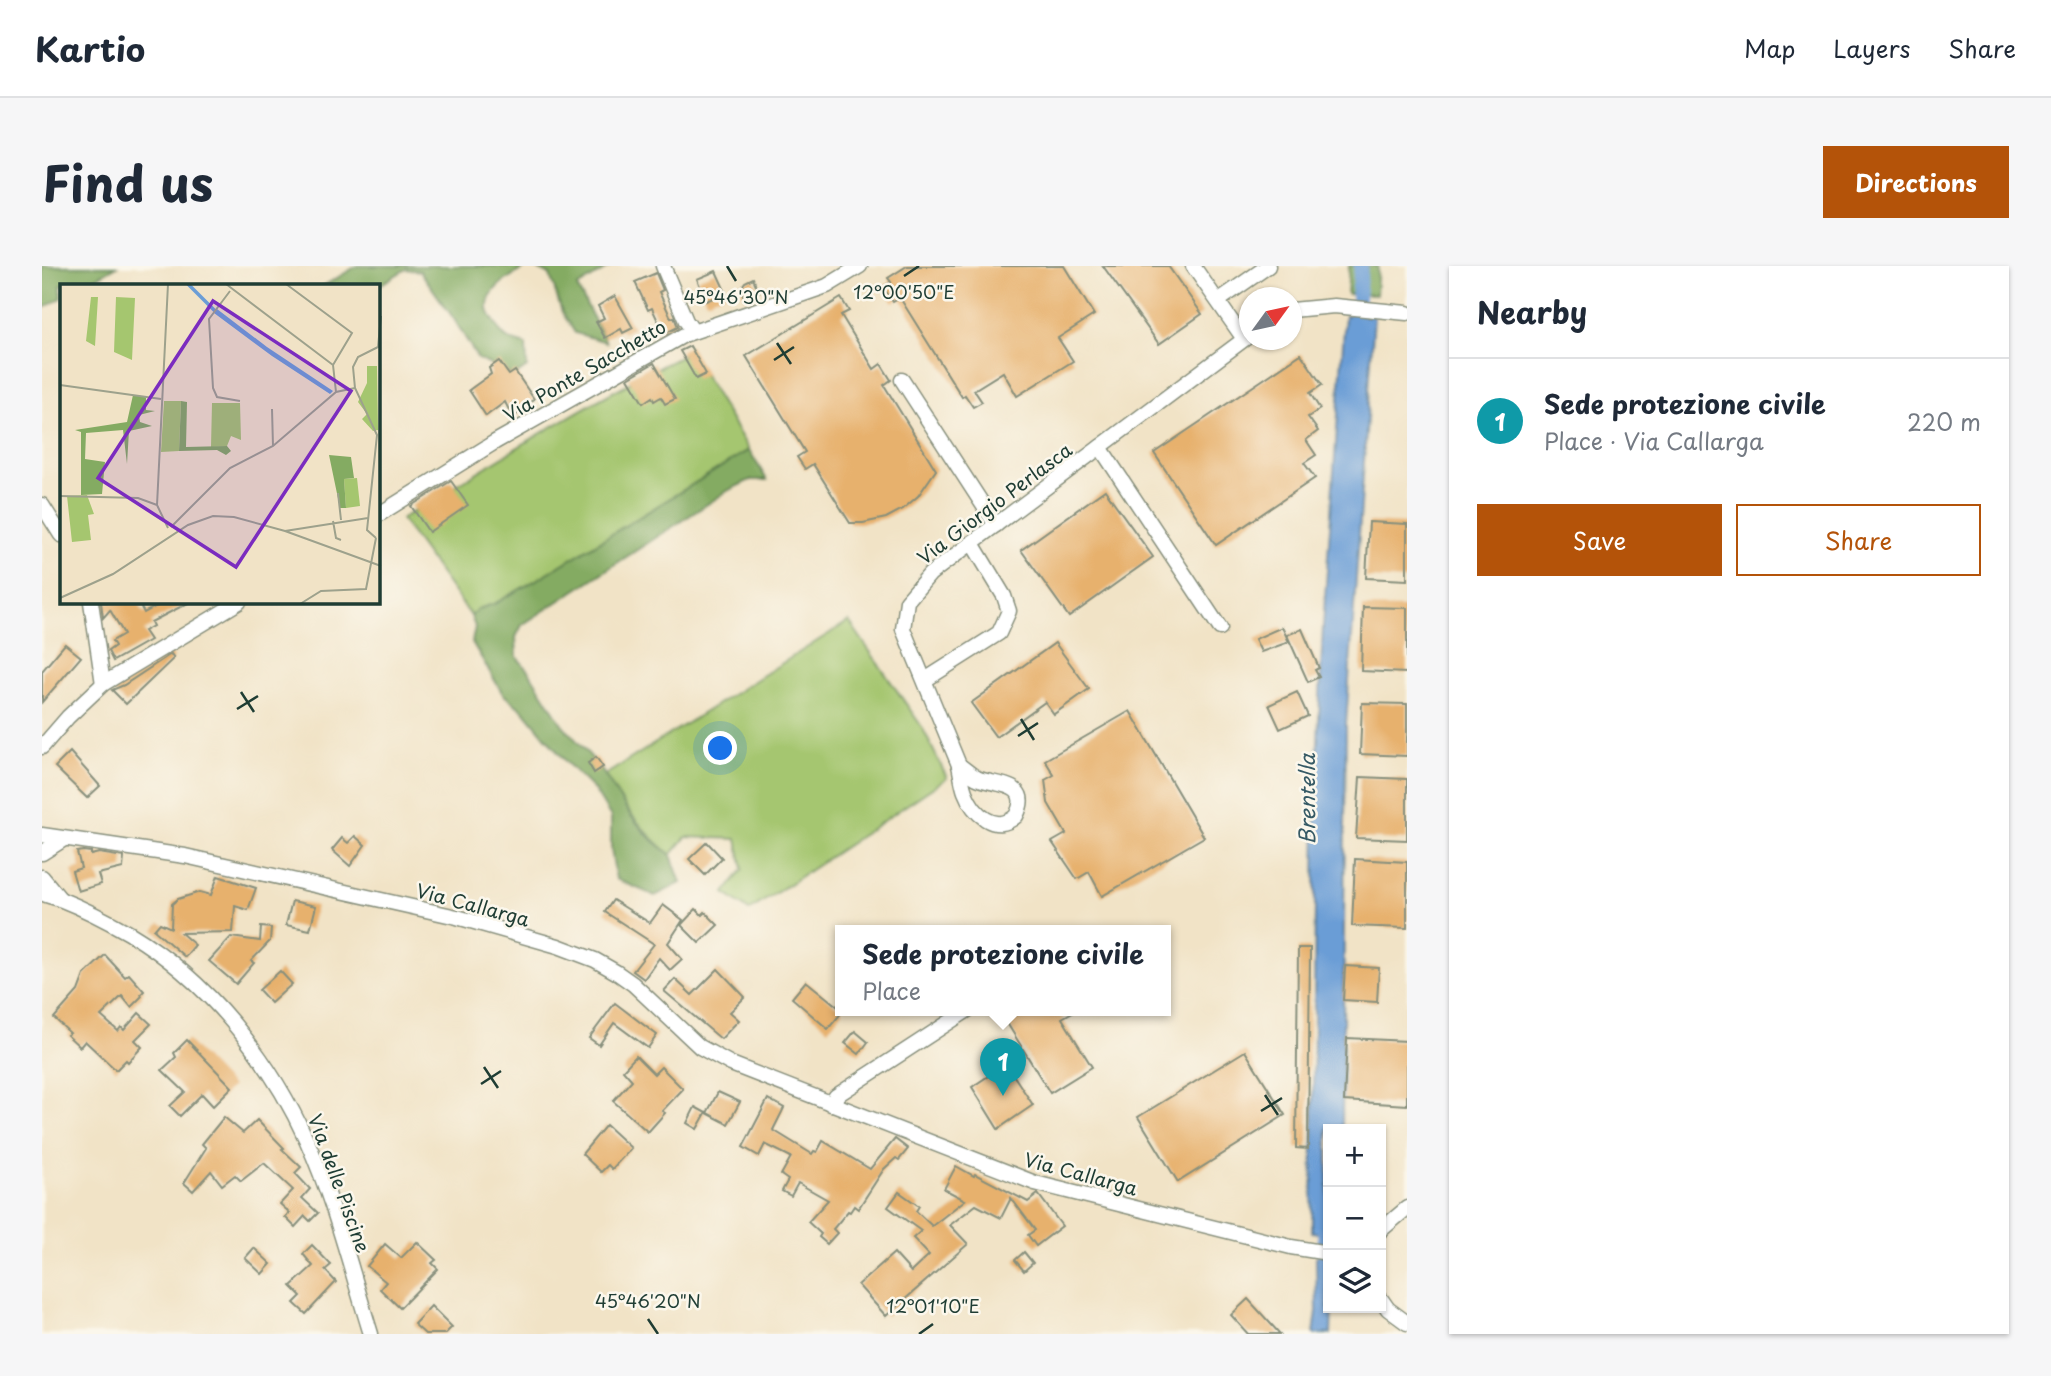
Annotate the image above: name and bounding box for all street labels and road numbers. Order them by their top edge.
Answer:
street label: Via Ponte Sacchetto [497,312,671,428]
street label: Via Giorgio Perlasca [911,435,1078,571]
street label: Via Callarga [413,875,533,933]
street label: Via delle Piscine [302,1110,378,1256]
street label: Via Callarga [1021,1144,1141,1202]

